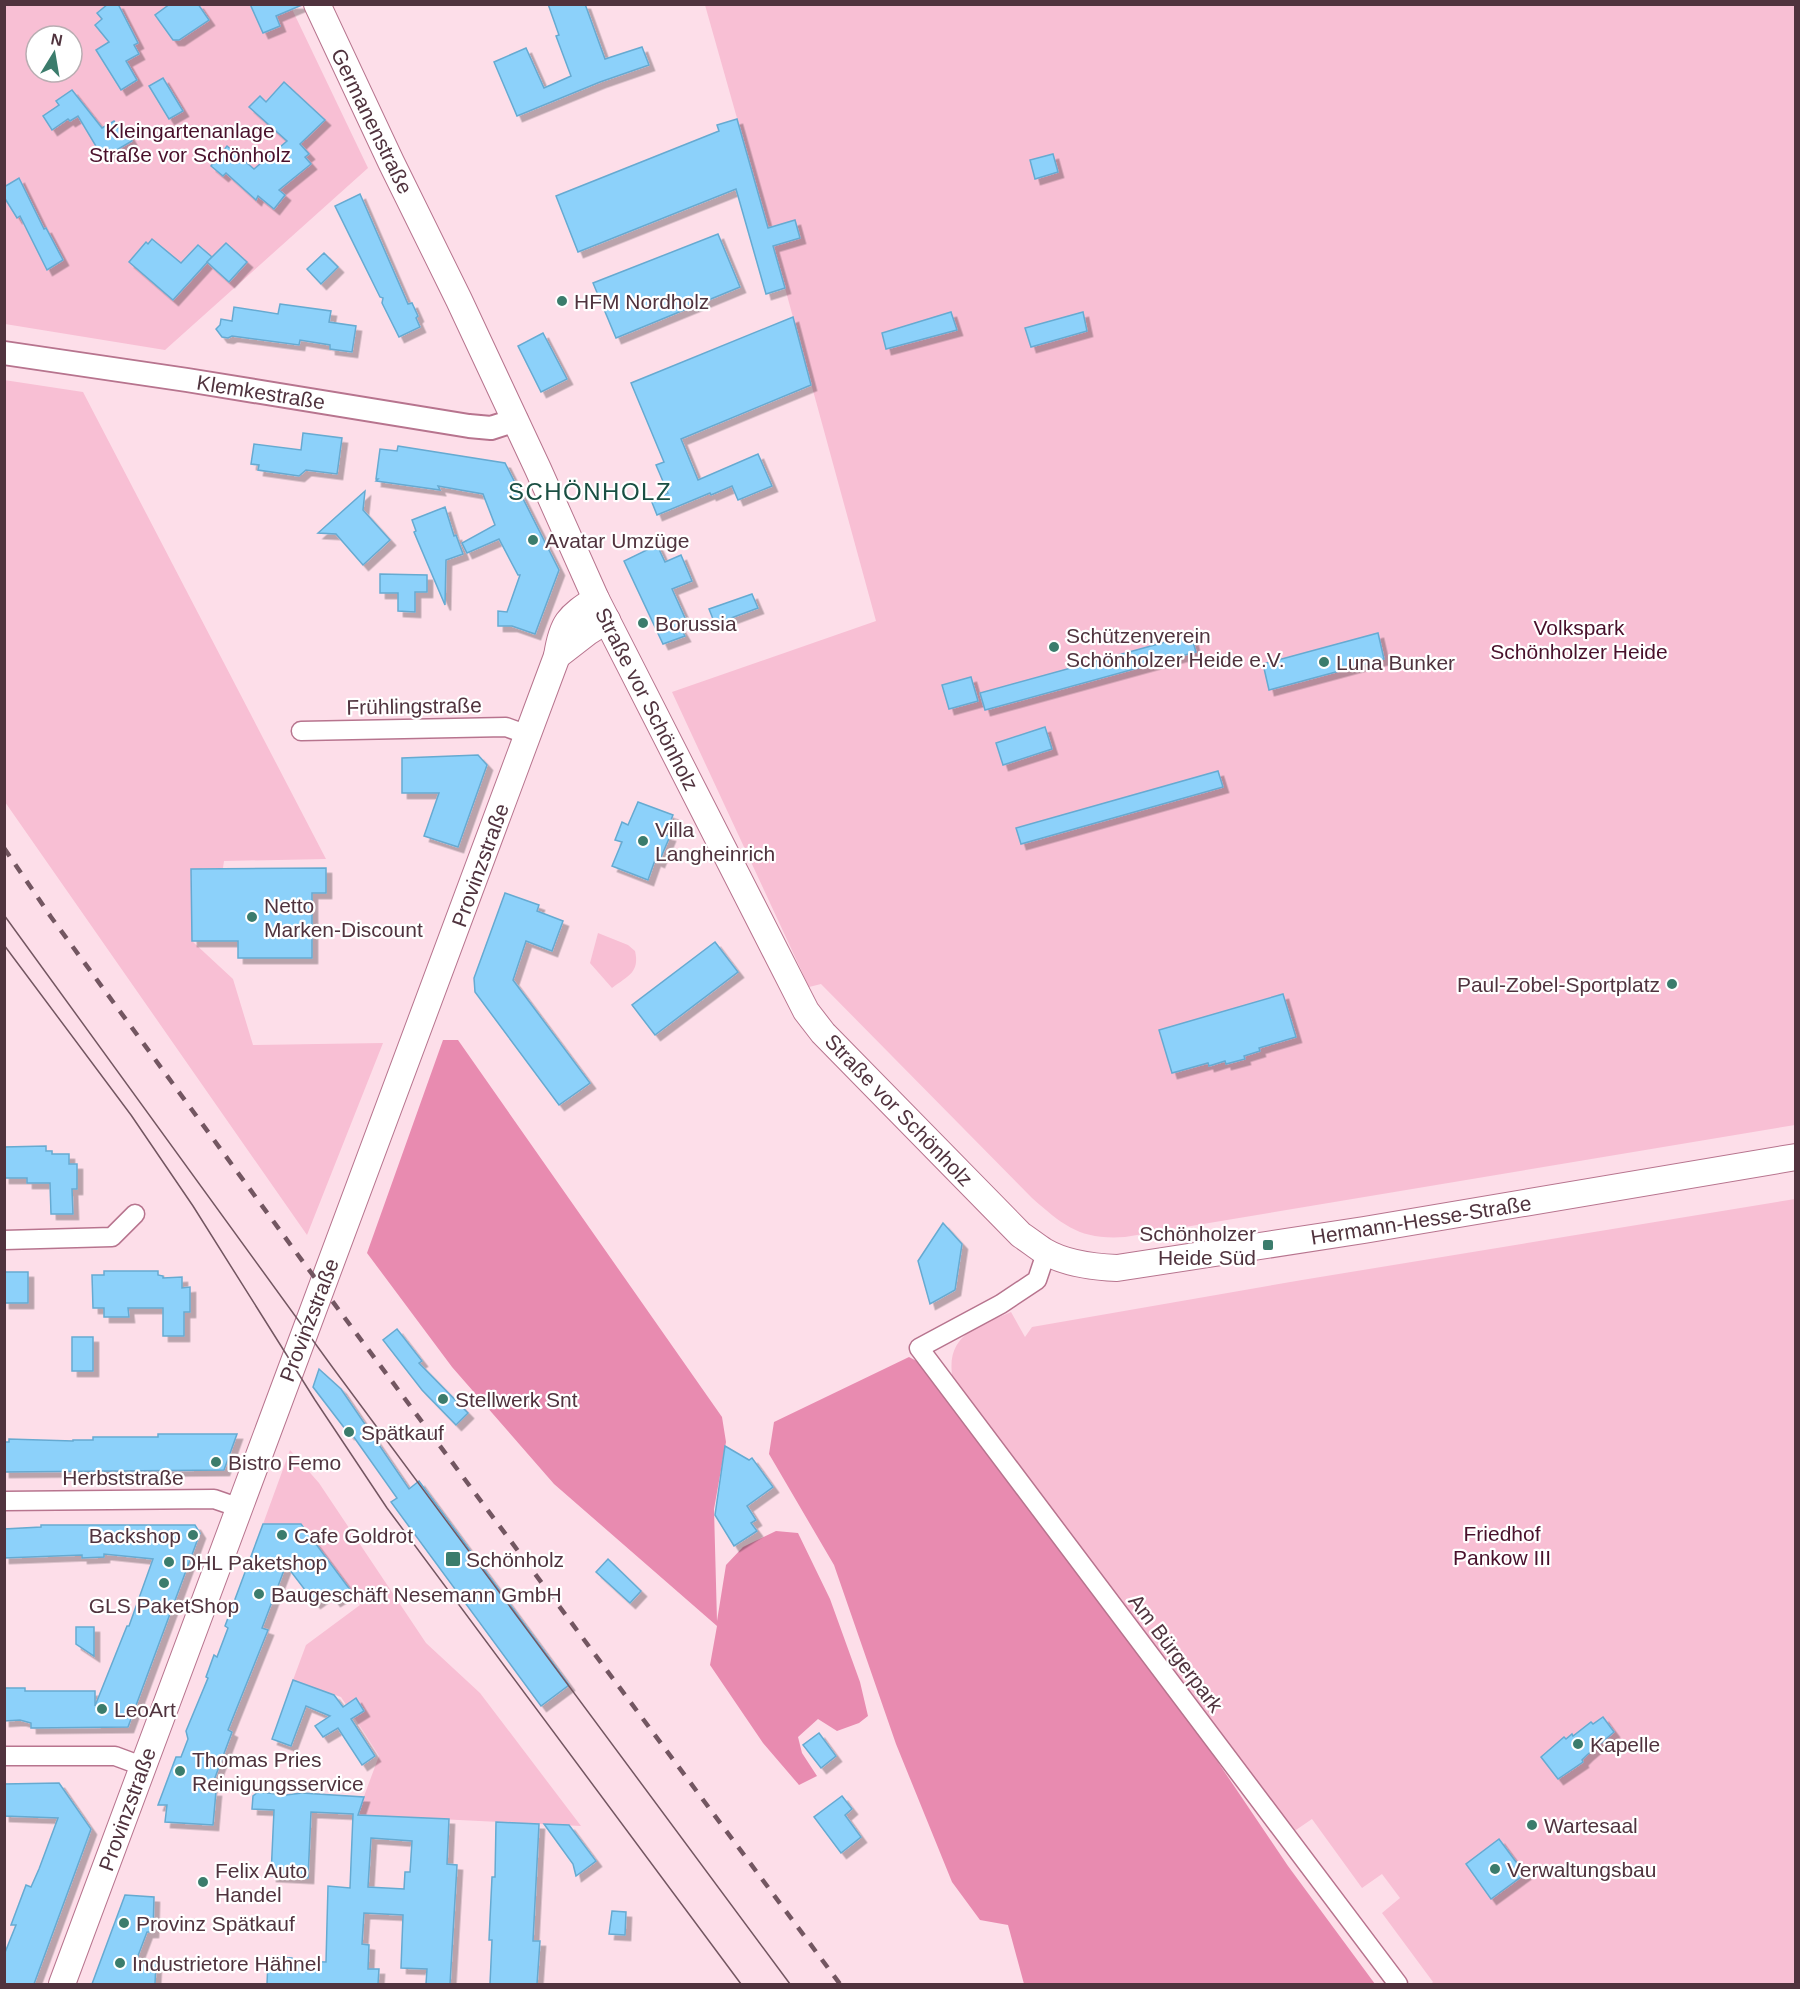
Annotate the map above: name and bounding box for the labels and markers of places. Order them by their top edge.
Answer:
place label: HFM Nordholz [574,290,709,313]
marker: HFM Nordholz [555,294,569,308]
place label: Avatar Umzüge [545,529,689,552]
marker: Avatar Umzüge [526,533,540,547]
place label: Borussia [655,612,737,635]
marker: Borussia [636,616,650,630]
place label: Schützenverein Schönholzer Heide e.V. [1066,624,1285,671]
marker: Schützenverein Schönholzer Heide e.V. [1047,640,1061,654]
place label: Luna Bunker [1336,651,1455,674]
marker: Luna Bunker [1317,655,1331,669]
place label: Villa Langheinrich [655,818,775,865]
marker: Villa Langheinrich [636,834,650,848]
place label: Netto Marken-Discount [264,894,423,941]
marker: Netto Marken-Discount [245,910,259,924]
place label: Paul-Zobel-Sportplatz [1457,973,1660,996]
marker: Paul-Zobel-Sportplatz [1665,977,1679,991]
place label: Schönholzer Heide Süd [1139,1222,1256,1269]
marker: Schönholzer Heide Süd [1261,1238,1275,1252]
place label: Stellwerk Snt [455,1388,578,1411]
marker: Stellwerk Snt [436,1392,450,1406]
place label: Spätkauf [361,1421,444,1444]
marker: Spätkauf [342,1425,356,1439]
place label: Bistro Femo [228,1451,341,1474]
marker: Bistro Femo [209,1455,223,1469]
place label: Backshop [89,1524,181,1547]
place label: Cafe Goldrot [294,1524,413,1547]
marker: Backshop [186,1528,200,1542]
marker: Cafe Goldrot [275,1528,289,1542]
place label: Schönholz [466,1548,564,1571]
marker: Schönholz [444,1550,462,1568]
place label: DHL Paketshop [181,1551,327,1574]
marker: DHL Paketshop [162,1555,176,1569]
marker: GLS PaketShop [157,1576,171,1590]
place label: Baugeschäft Nesemann GmbH [271,1583,562,1606]
marker: Baugeschäft Nesemann GmbH [252,1587,266,1601]
place label: GLS PaketShop [89,1594,239,1617]
place label: LeoArt [114,1698,176,1721]
marker: LeoArt [95,1702,109,1716]
place label: Kapelle [1590,1733,1660,1756]
marker: Kapelle [1571,1737,1585,1751]
place label: Thomas Pries Reinigungsservice [192,1748,364,1795]
marker: Thomas Pries Reinigungsservice [173,1764,187,1778]
place label: Wartesaal [1544,1814,1638,1837]
marker: Wartesaal [1525,1818,1539,1832]
place label: Verwaltungsbau [1507,1858,1656,1881]
place label: Felix Auto Handel [215,1859,307,1906]
marker: Verwaltungsbau [1488,1862,1502,1876]
marker: Felix Auto Handel [196,1875,210,1889]
place label: Provinz Spätkauf [136,1912,295,1935]
marker: Provinz Spätkauf [117,1916,131,1930]
place label: Industrietore Hähnel [132,1952,321,1975]
marker: Industrietore Hähnel [113,1956,127,1970]

